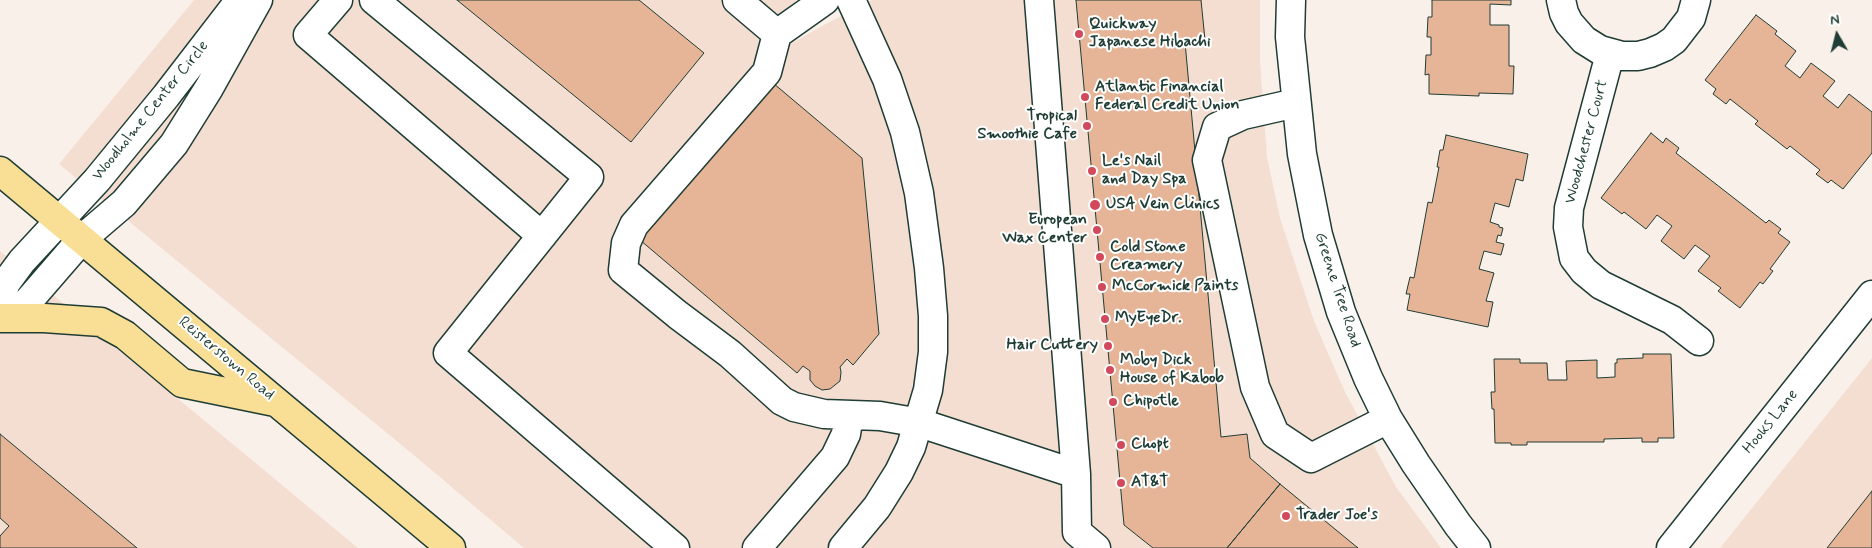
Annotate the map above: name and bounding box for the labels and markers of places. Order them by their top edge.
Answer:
place label: Quickway Japanese Hibachi [1089,15,1211,53]
marker: Quickway Japanese Hibachi [1073,28,1085,40]
place label: Atlantic Financial Federal Credit Union [1095,78,1239,116]
marker: Atlantic Financial Federal Credit Union [1079,91,1091,103]
place label: Tropical Smoothie Cafe [977,107,1077,145]
marker: Tropical Smoothie Cafe [1081,120,1093,132]
place label: Le's Nail and Day Spa [1102,152,1186,190]
marker: Le's Nail and Day Spa [1086,165,1098,177]
place label: USA Vein Clinics [1106,195,1220,215]
marker: USA Vein Clinics [1088,198,1102,212]
place label: European Wax Center [1002,211,1087,249]
marker: European Wax Center [1091,224,1103,236]
place label: Cold Stone Creamery [1110,238,1186,276]
marker: Cold Stone Creamery [1094,251,1106,263]
place label: McCormick Paints [1112,277,1238,297]
marker: McCormick Paints [1096,281,1108,293]
place label: MyEyeDr. [1115,309,1181,329]
marker: MyEyeDr. [1099,313,1111,325]
place label: Hair Cuttery [1007,336,1098,356]
marker: Hair Cuttery [1102,340,1114,352]
place label: Moby Dick House of Kabob [1120,351,1224,389]
marker: Moby Dick House of Kabob [1104,364,1116,376]
place label: Chipotle [1123,392,1179,412]
marker: Chipotle [1107,396,1119,408]
place label: Chopt [1131,435,1169,455]
marker: Chopt [1115,439,1127,451]
place label: AT&T [1131,473,1169,493]
marker: AT&T [1115,477,1127,489]
place label: Trader Joe's [1296,506,1378,526]
marker: Trader Joe's [1280,510,1292,522]

